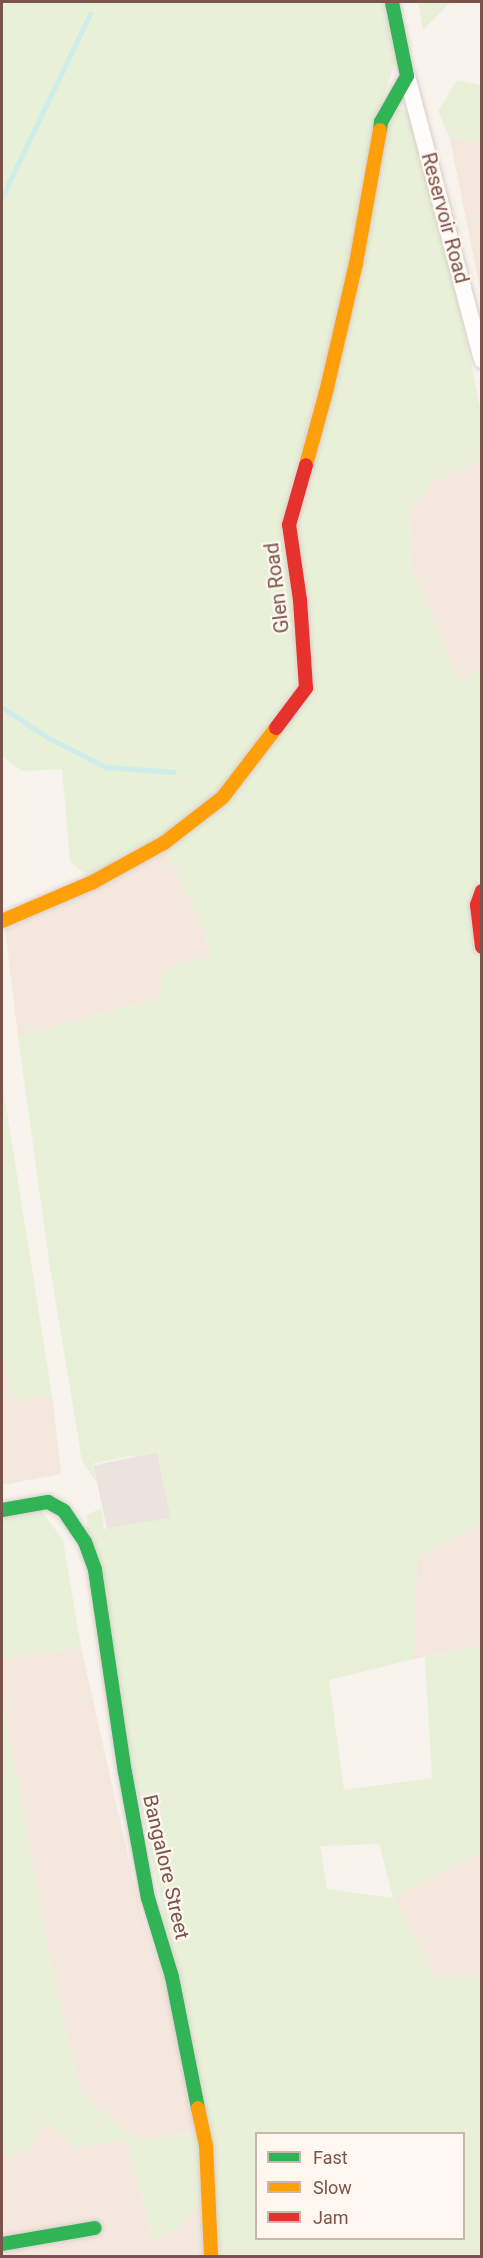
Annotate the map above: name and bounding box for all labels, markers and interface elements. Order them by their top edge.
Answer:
street label: Reservoir Road [416,150,474,286]
street label: Glen Road [260,541,294,635]
street label: Bangalore Street [138,1792,194,1942]
legend [255,2132,465,2240]
text: Fast [313,2147,348,2168]
text: Slow [313,2177,352,2198]
text: Jam [313,2207,349,2228]

